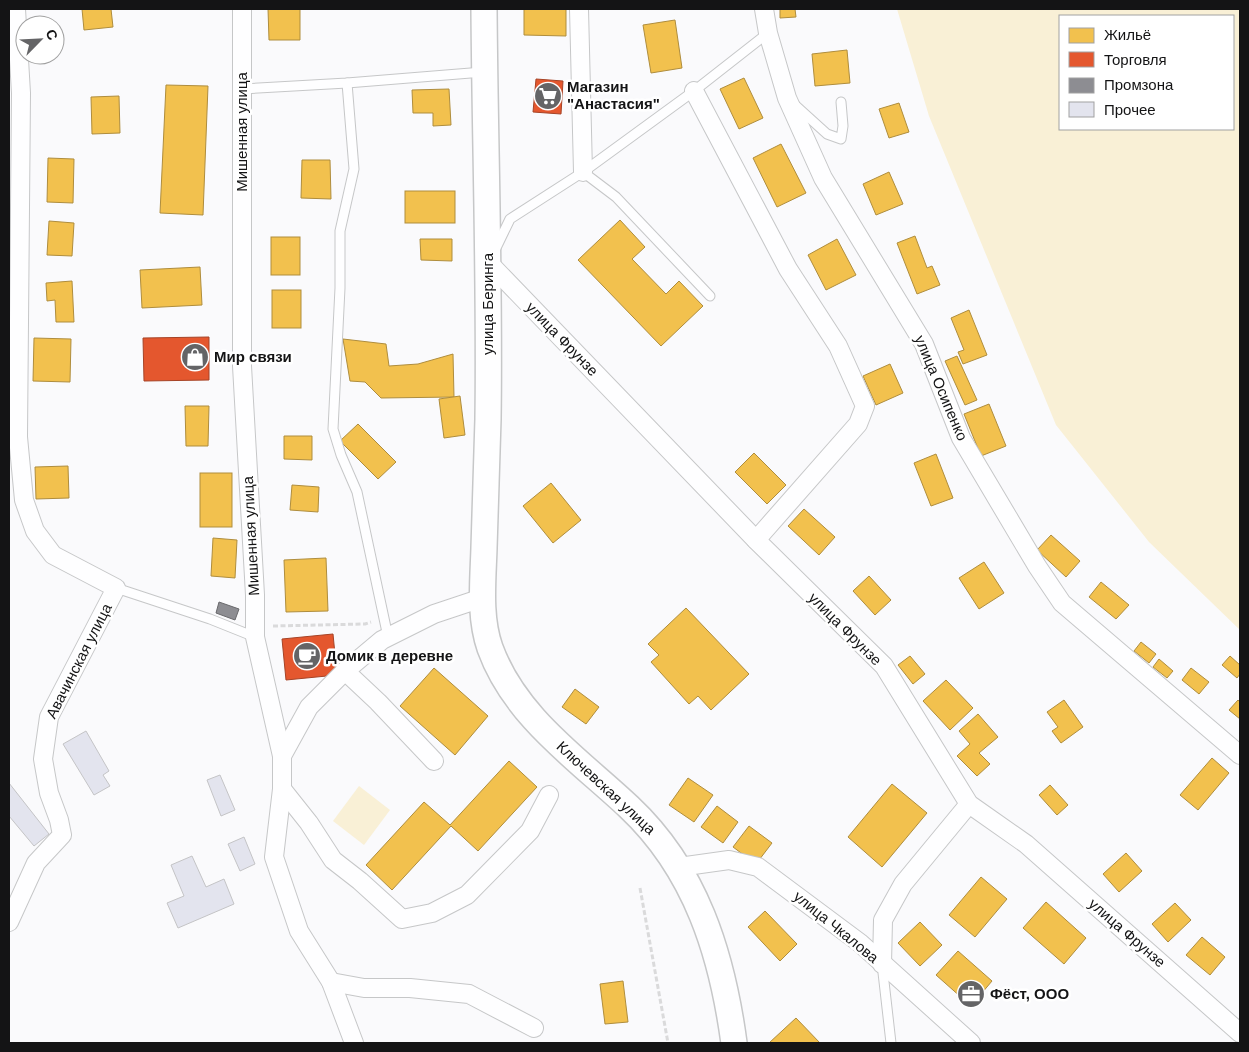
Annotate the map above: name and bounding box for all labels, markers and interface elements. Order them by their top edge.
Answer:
north arrow [15,15,65,65]
legend [1059,15,1234,130]
text: Жильё [1104,26,1151,43]
text: С [43,27,61,43]
text: Торговля [1104,51,1167,68]
street label: Мишенная улица [233,72,250,192]
text: Промзона [1104,76,1174,93]
place label: Магазин "Анастасия" [567,78,660,112]
supermarket icon: Магазин "Анастасия" [533,81,563,111]
text: Прочее [1104,101,1156,118]
street label: улица Беринга [479,252,496,355]
street label: улица Фрунзе [523,298,602,379]
street label: улица Осипенко [912,333,971,443]
shop icon: Мир связи [180,342,210,372]
place label: Мир связи [214,348,292,365]
street label: Мишенная улица [239,475,262,596]
street label: улица Фрунзе [805,589,885,669]
street label: Авачинская улица [42,600,115,721]
cafe icon: Домик в деревне [292,641,322,671]
place label: Домик в деревне [326,647,453,664]
street label: Ключевская улица [554,738,660,838]
street label: улица Чкалова [791,887,883,966]
street label: улица Фрунзе [1086,895,1169,970]
office icon: Фёст, ООО [956,979,986,1009]
place label: Фёст, ООО [990,985,1069,1002]

